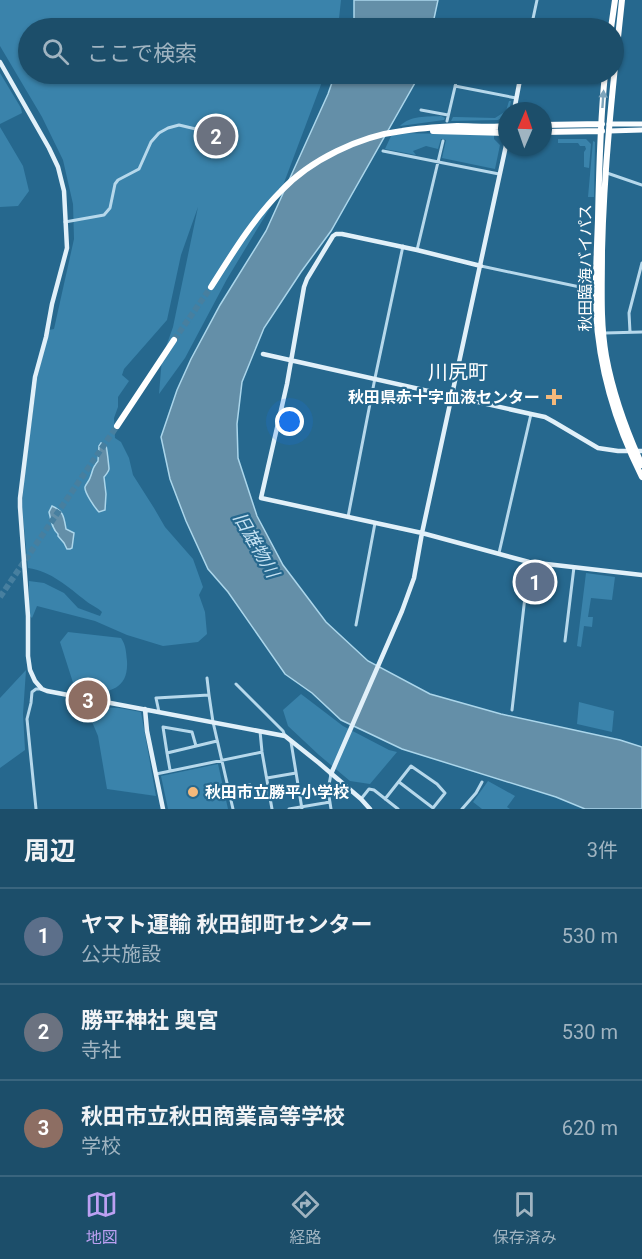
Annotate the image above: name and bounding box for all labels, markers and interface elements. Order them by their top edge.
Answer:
search box [18,18,624,84]
icon: search [39,35,72,68]
text: ここで検索 [87,41,197,66]
one-way arrow [598,89,608,108]
north arrow [498,102,552,156]
pin: 2 [196,114,236,158]
street label: 秋田臨海バイパス [576,204,595,332]
district label: 川尻町 [428,360,488,384]
place label: 秋田県赤十字血液センター [348,388,540,407]
marker: 秋田県赤十字血液センター [545,388,563,406]
your location [275,407,304,436]
water label: 旧雄物川 [229,508,285,583]
pin: 1 [516,560,554,604]
pin: 3 [68,678,107,722]
place label: 秋田市立勝平小学校 [205,783,349,802]
marker: 秋田市立勝平小学校 [186,785,200,799]
text: 周辺 [24,836,76,866]
text: 3件 [587,838,618,862]
text: ヤマト運輸 秋田卸町センター [81,912,372,937]
text: 1 [38,924,49,948]
text: 530 m [562,924,618,948]
text: 公共施設 [81,942,161,966]
text: 勝平神社 奥宮 [81,1008,218,1033]
text: 2 [38,1020,49,1044]
text: 530 m [562,1020,618,1044]
text: 寺社 [81,1038,121,1062]
text: 秋田市立秋田商業高等学校 [81,1104,345,1129]
text: 3 [38,1116,49,1140]
text: 620 m [562,1116,618,1140]
text: 学校 [81,1134,121,1158]
tab: 地図 [85,1188,118,1248]
tab: 経路 [289,1188,322,1248]
tab: 保存済み [493,1188,557,1248]

